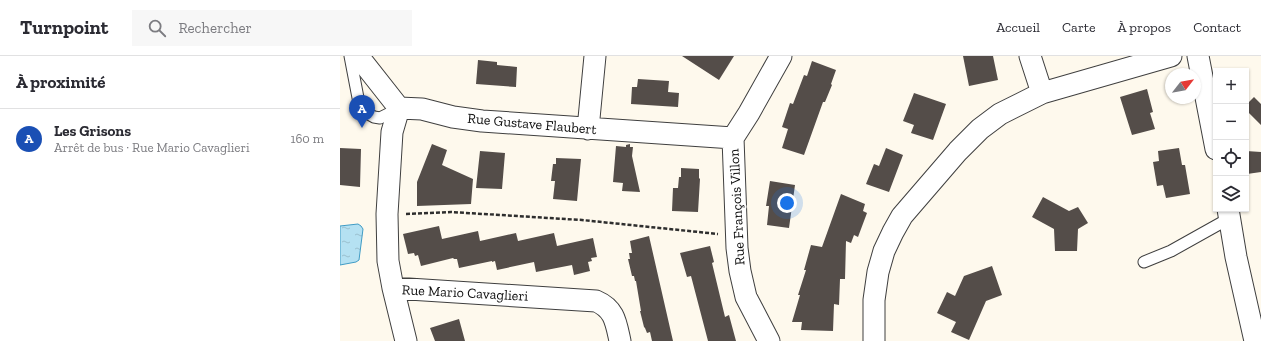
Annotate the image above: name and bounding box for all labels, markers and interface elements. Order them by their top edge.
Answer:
search box [132,10,412,46]
text: Turnpoint [20,16,108,39]
icon: search [146,17,168,39]
text: Rechercher [178,19,252,37]
text: Accueil [996,19,1040,36]
text: Carte [1062,19,1096,36]
text: À propos [1118,19,1171,36]
text: Contact [1193,19,1241,36]
north arrow [1165,68,1201,104]
map controls [1213,68,1249,212]
button: + [1213,68,1249,104]
text: À proximité [16,72,105,92]
pin: A [349,95,375,128]
button: − [1213,104,1249,140]
street label: Rue Gustave Flaubert [467,110,598,138]
text: Les Grisons [54,122,131,140]
text: A [25,131,33,146]
text: 160 m [290,131,324,146]
text: Arrêt de bus · Rue Mario Cavaglieri [54,140,250,155]
button: locate [1213,140,1249,176]
street label: Rue François Villon [725,148,749,266]
button: layers [1213,176,1249,212]
your location [777,193,797,213]
street label: Rue Mario Cavaglieri [401,281,529,305]

